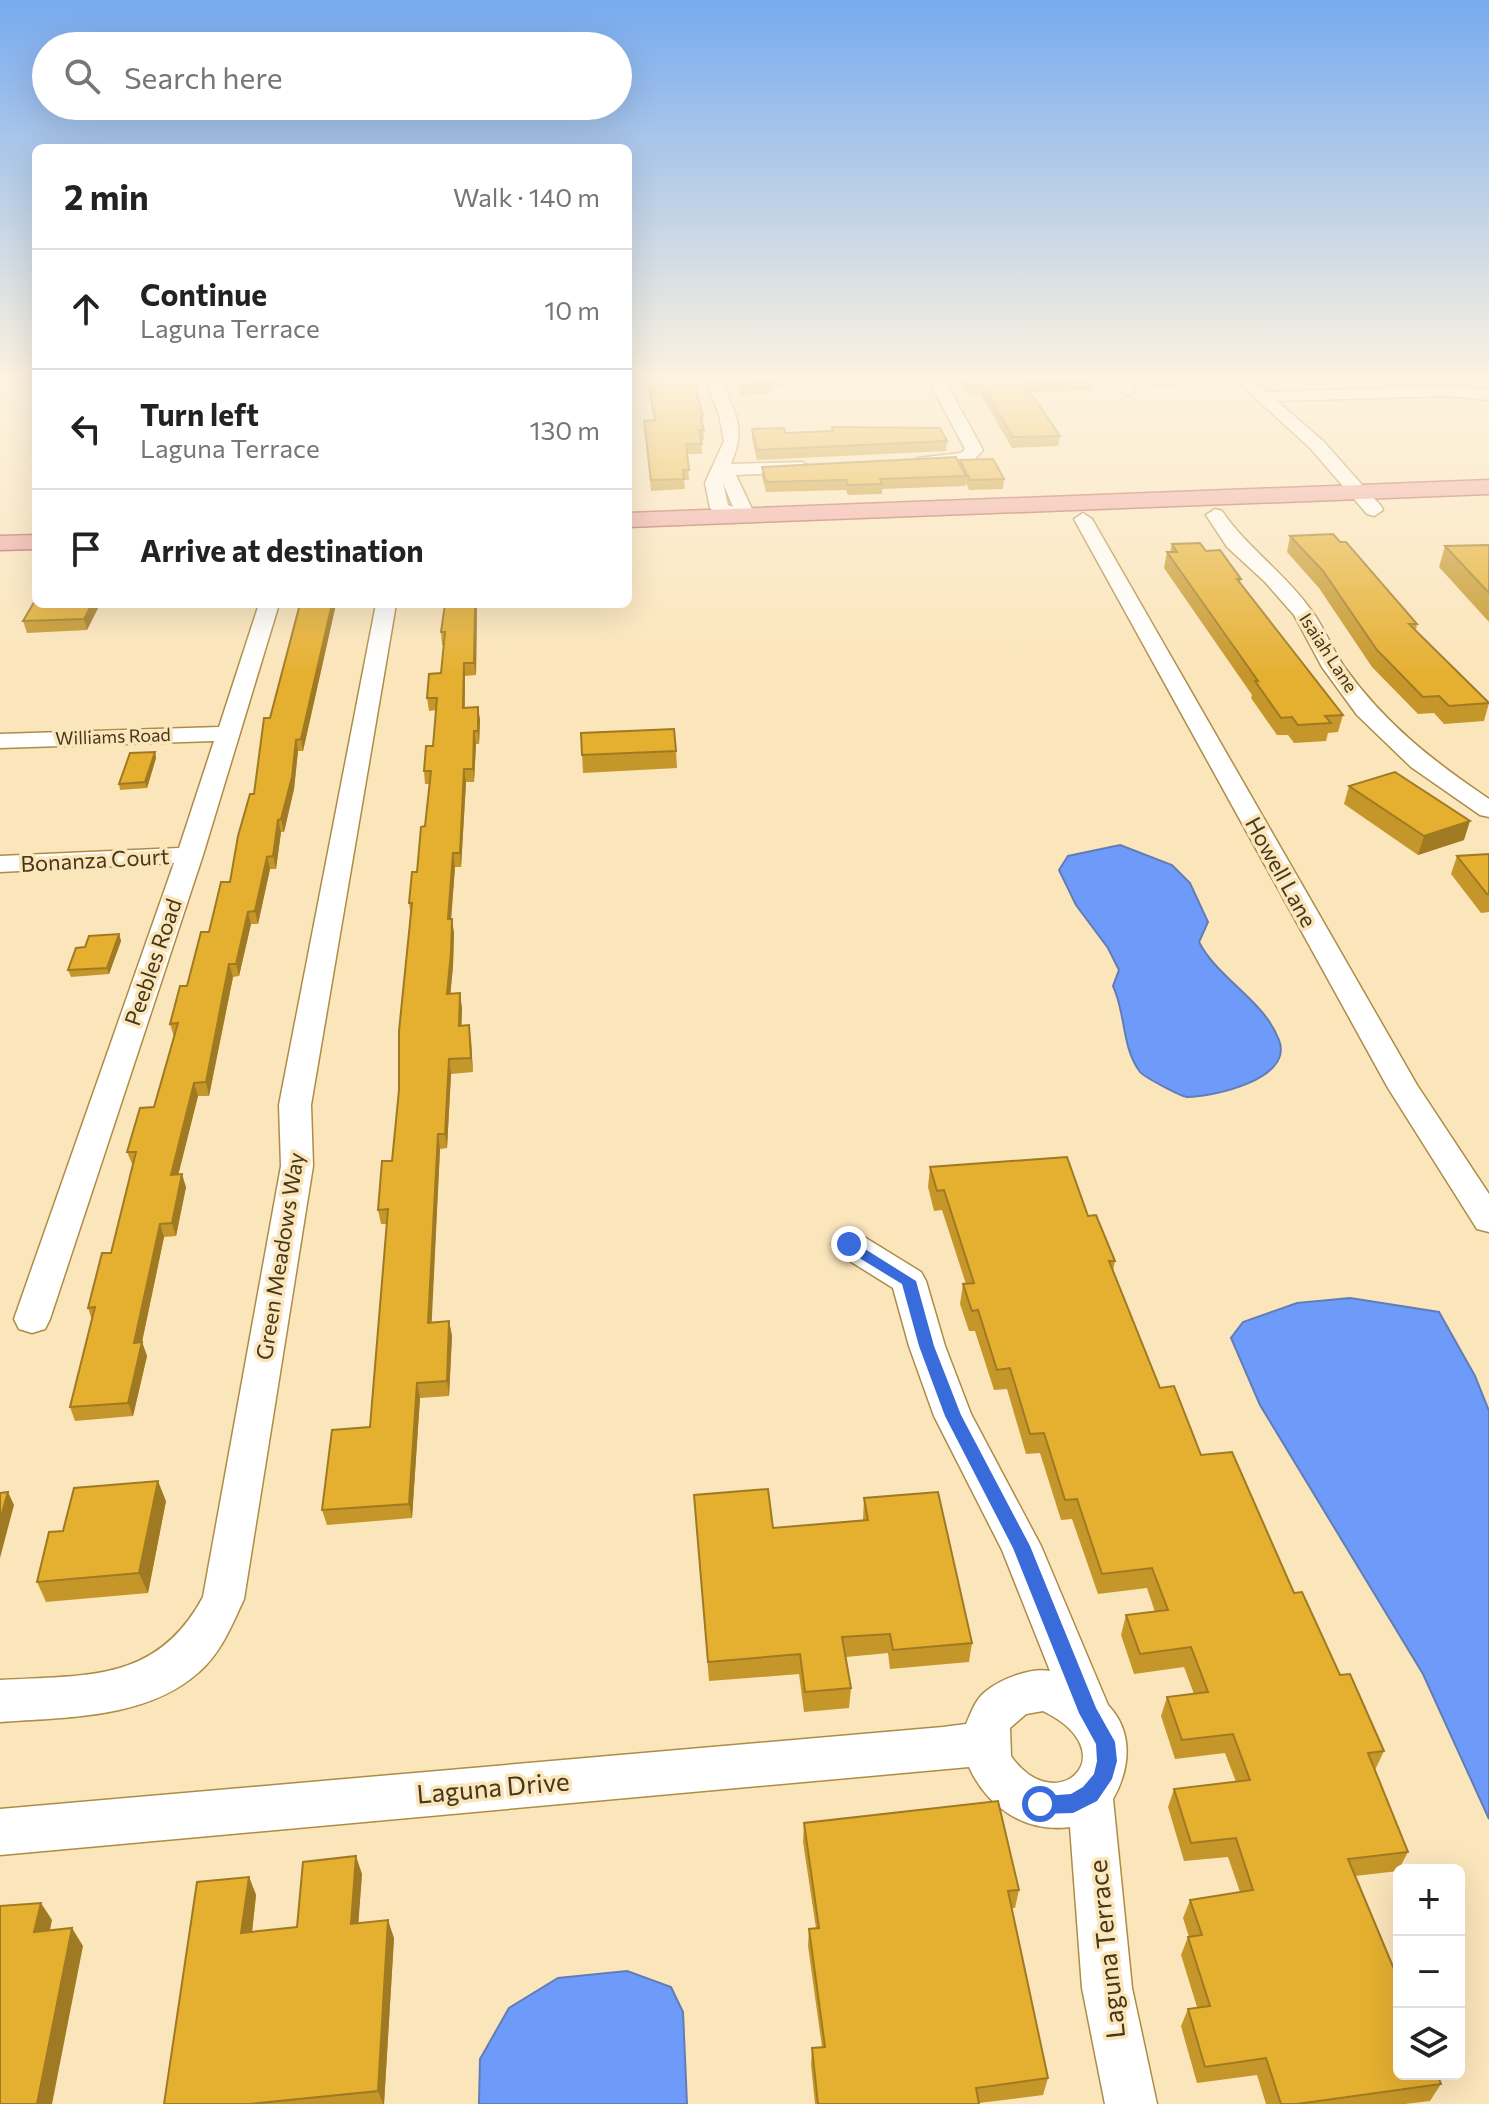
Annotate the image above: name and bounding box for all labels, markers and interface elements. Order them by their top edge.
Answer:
search box [32,32,632,120]
icon: search [60,54,104,98]
text: Search here [124,58,283,95]
text: 2 min [64,175,149,217]
text: Walk · 140 m [453,181,600,212]
text: Continue [140,275,267,312]
icon: ahead [64,287,108,331]
text: 10 m [544,294,600,325]
text: Laguna Terrace [140,312,320,343]
text: Turn left [140,395,259,432]
icon: left [64,407,108,451]
text: 130 m [529,414,600,445]
text: Laguna Terrace [140,432,320,463]
icon: arrive [64,527,108,571]
text: Arrive at destination [140,531,424,568]
street label: Isaiah Lane [1295,609,1363,696]
street label: Williams Road [55,723,171,749]
street label: Howell Lane [1240,812,1323,932]
street label: Bonanza Court [20,842,170,877]
street label: Peebles Road [118,895,187,1029]
street label: Green Meadows Way [250,1150,309,1362]
route end [831,1226,867,1262]
street label: Laguna Drive [415,1764,571,1809]
route start [1022,1786,1058,1822]
street label: Laguna Terrace [1081,1858,1130,2040]
map controls [1393,1864,1465,2080]
button: + [1393,1864,1465,1936]
button: − [1393,1936,1465,2008]
button: layers [1393,2008,1465,2080]

